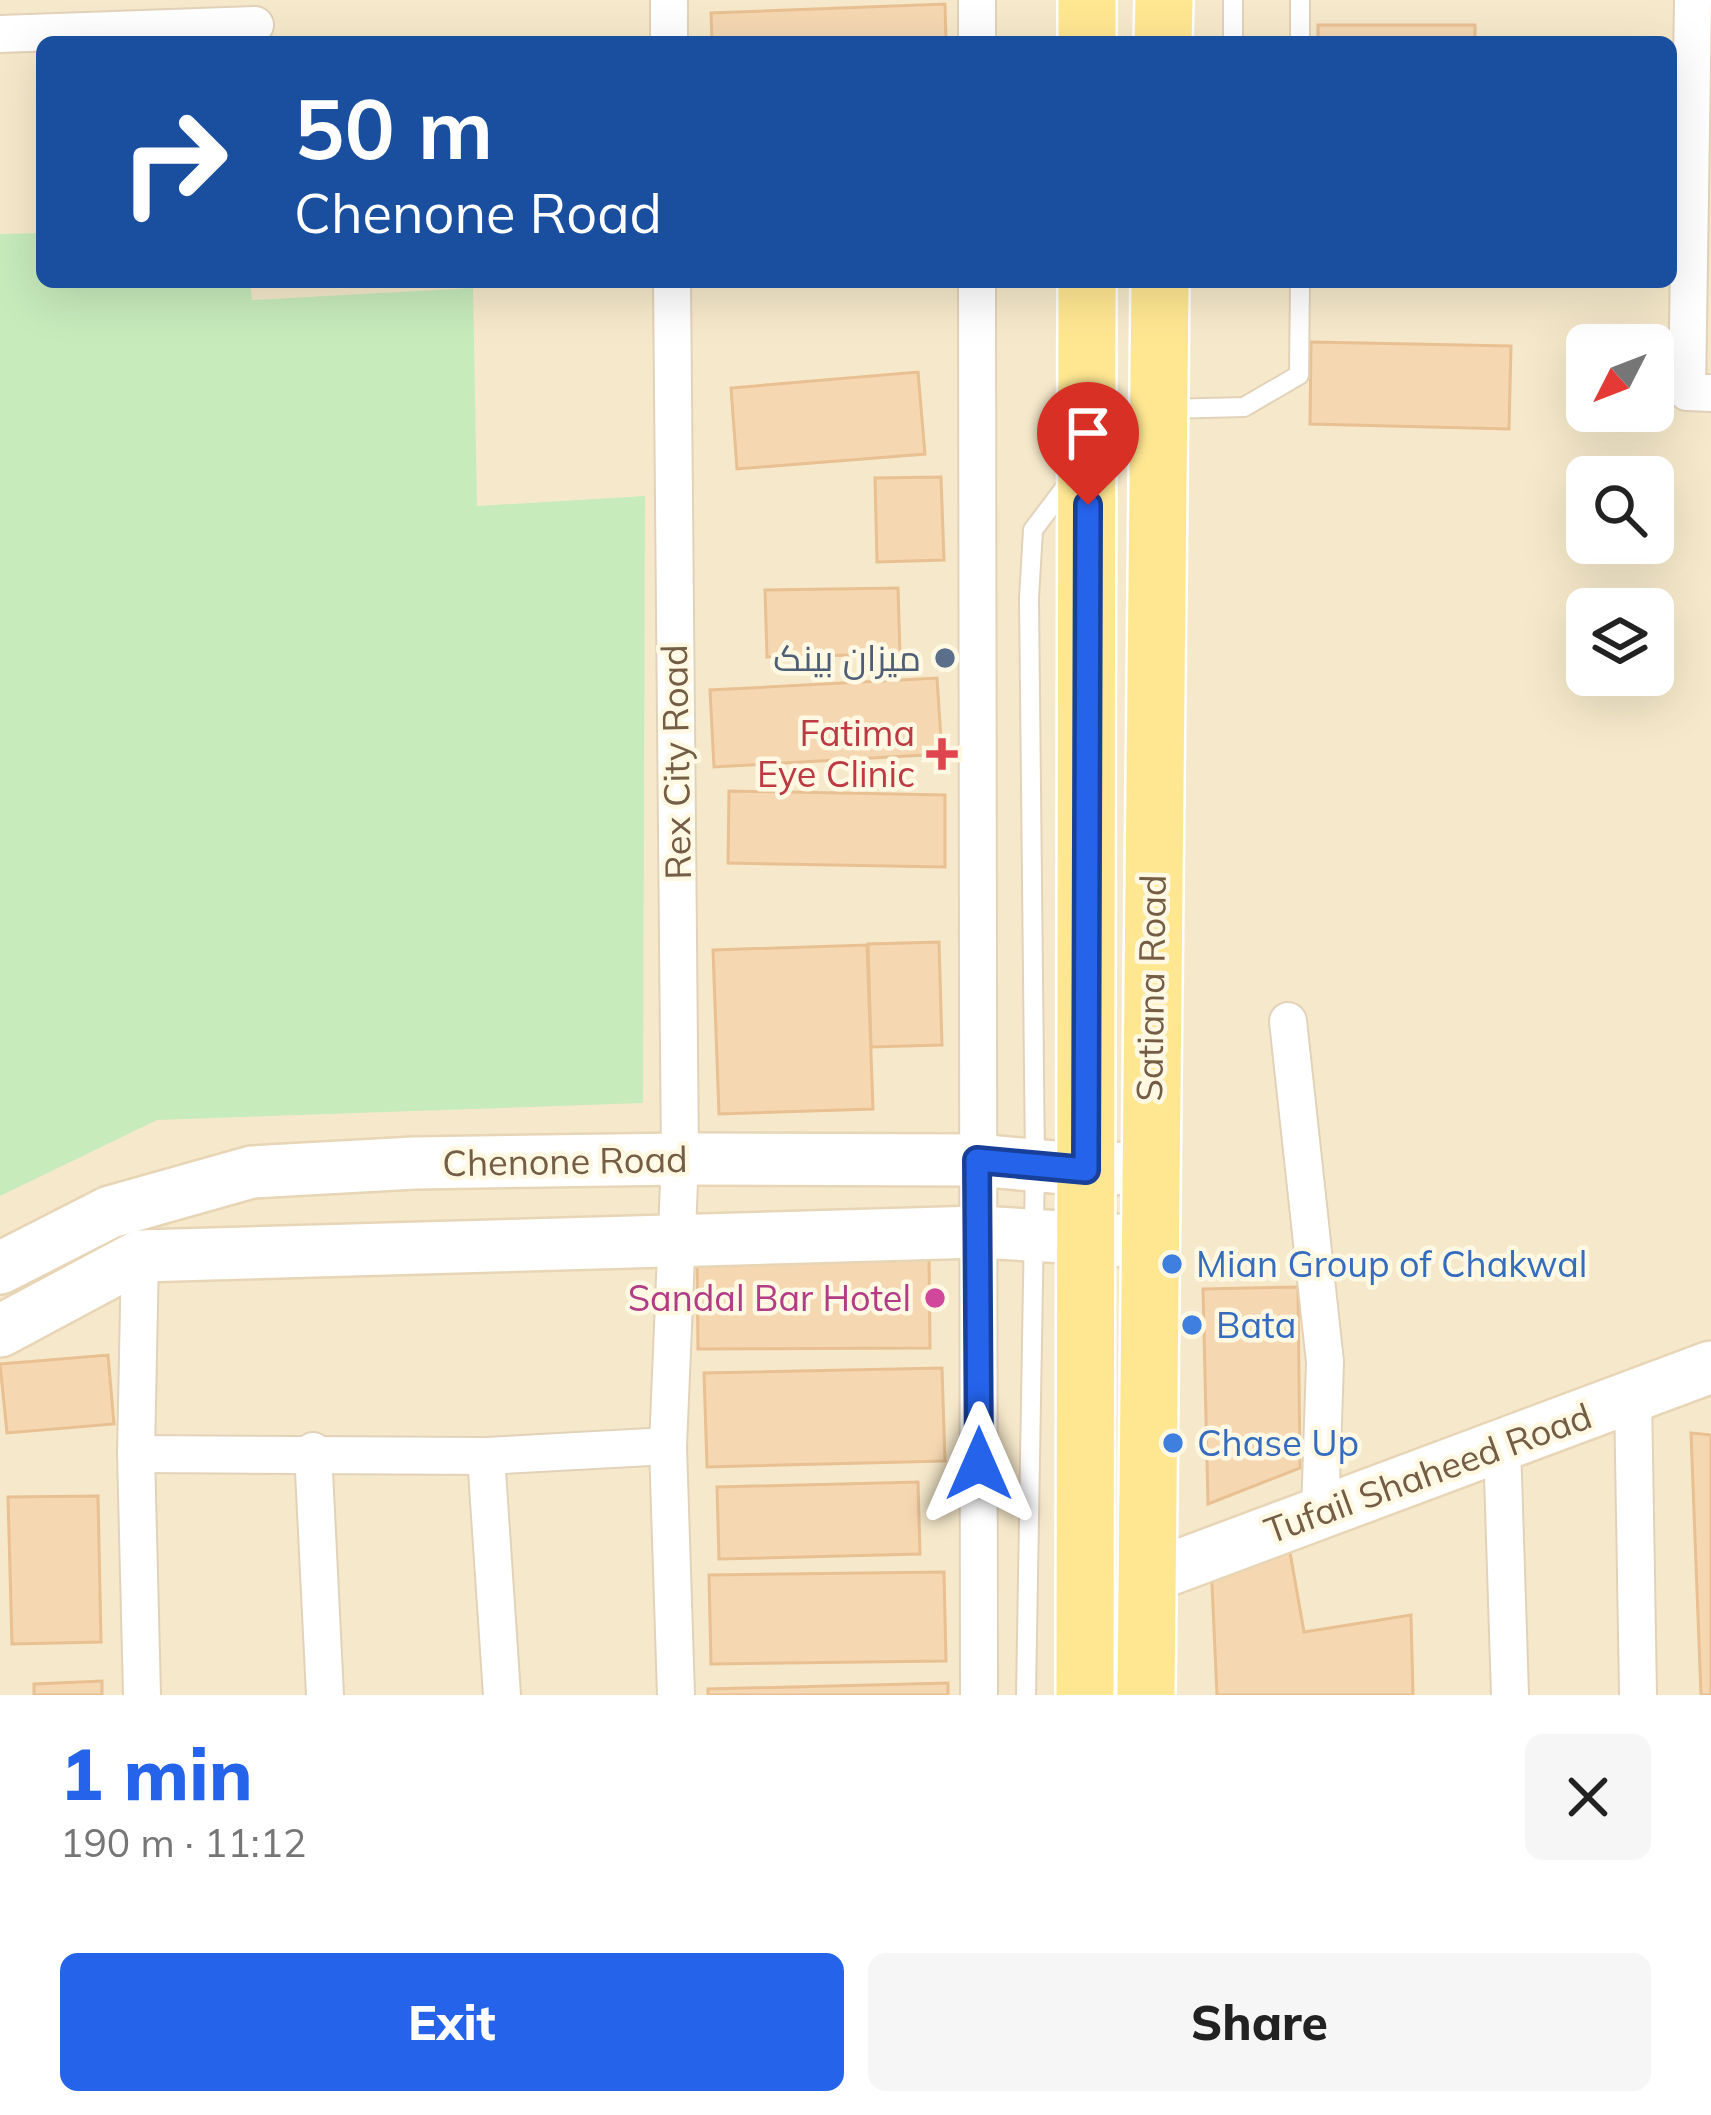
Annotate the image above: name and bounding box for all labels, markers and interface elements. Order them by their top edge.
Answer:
text: 50 m [294,75,493,180]
icon: right [96,84,252,240]
text: Chenone Road [294,179,662,247]
north arrow [1566,324,1674,432]
map controls [1566,324,1674,696]
pin [1037,382,1139,505]
icon: arrive [1055,400,1121,466]
button: search [1566,456,1674,564]
button: layers [1566,588,1674,696]
place label: میزان بینک [773,635,921,680]
street label: Rex City Road [651,644,700,880]
marker: میزان بینک [932,645,958,671]
place label: Fatima Eye Clinic [757,710,915,796]
marker: Fatima Eye Clinic [926,738,958,770]
street label: Satiana Road [1126,874,1175,1102]
street label: Chenone Road [442,1136,688,1185]
place label: Mian Group of Chakwal [1196,1241,1587,1286]
marker: Mian Group of Chakwal [1159,1251,1185,1277]
place label: Sandal Bar Hotel [628,1275,911,1320]
marker: Sandal Bar Hotel [922,1285,948,1311]
place label: Bata [1216,1302,1296,1347]
marker: Bata [1179,1312,1205,1338]
street label: Tufail Shaheed Road [1258,1392,1597,1553]
position arrow [916,1401,1042,1527]
place label: Chase Up [1197,1420,1359,1465]
marker: Chase Up [1160,1430,1186,1456]
text: 1 min [60,1728,253,1818]
button: close [1525,1734,1651,1860]
text: 190 m · 11:12 [60,1818,306,1867]
button: Exit [60,1953,844,2091]
button: Share [868,1953,1651,2091]

